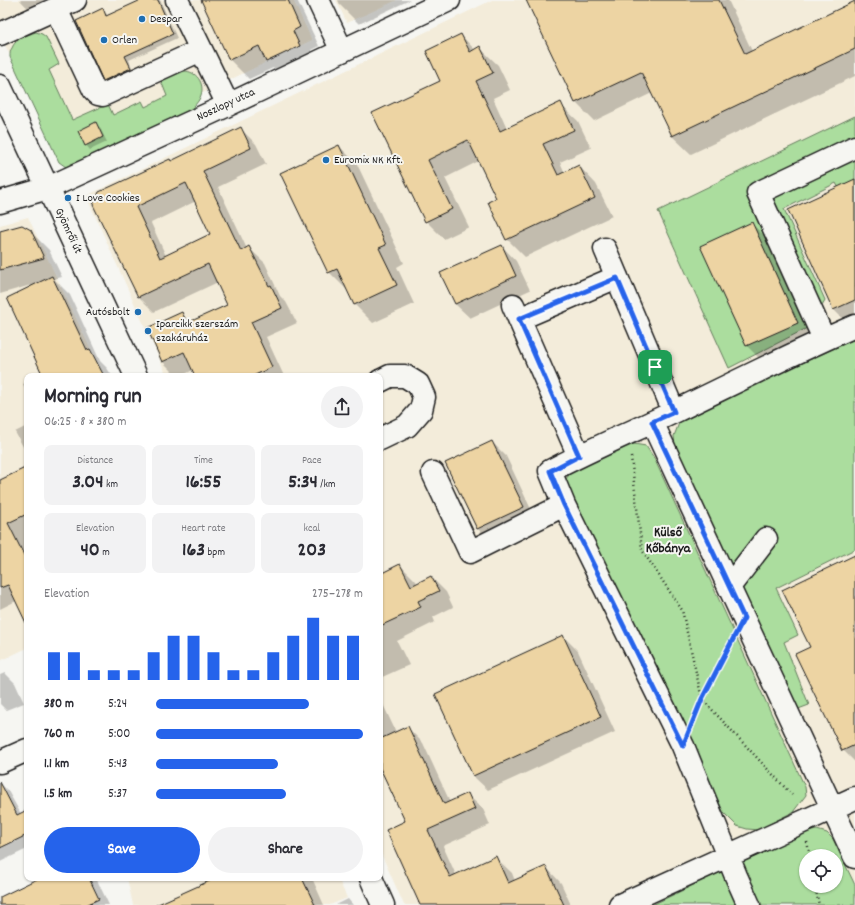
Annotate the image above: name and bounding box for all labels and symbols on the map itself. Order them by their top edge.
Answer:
place label: Despar [150,11,183,28]
marker: Despar [137,14,147,24]
place label: Orlen [112,32,137,49]
marker: Orlen [99,35,109,45]
street label: Noszlopy utca [194,84,258,126]
place label: Euromix NK Kft. [334,152,402,169]
marker: Euromix NK Kft. [321,155,331,165]
place label: I Love Cookies [76,190,140,207]
marker: I Love Cookies [63,193,73,203]
street label: Gyömrői út [50,205,86,257]
place label: Autósbolt [86,304,131,321]
marker: Autósbolt [133,307,143,317]
place label: Iparcikk szerszám szakáruház [156,316,238,347]
marker: Iparcikk szerszám szakáruház [143,326,153,336]
pin [638,350,672,384]
district label: Külső Kőbánya [646,523,692,559]

